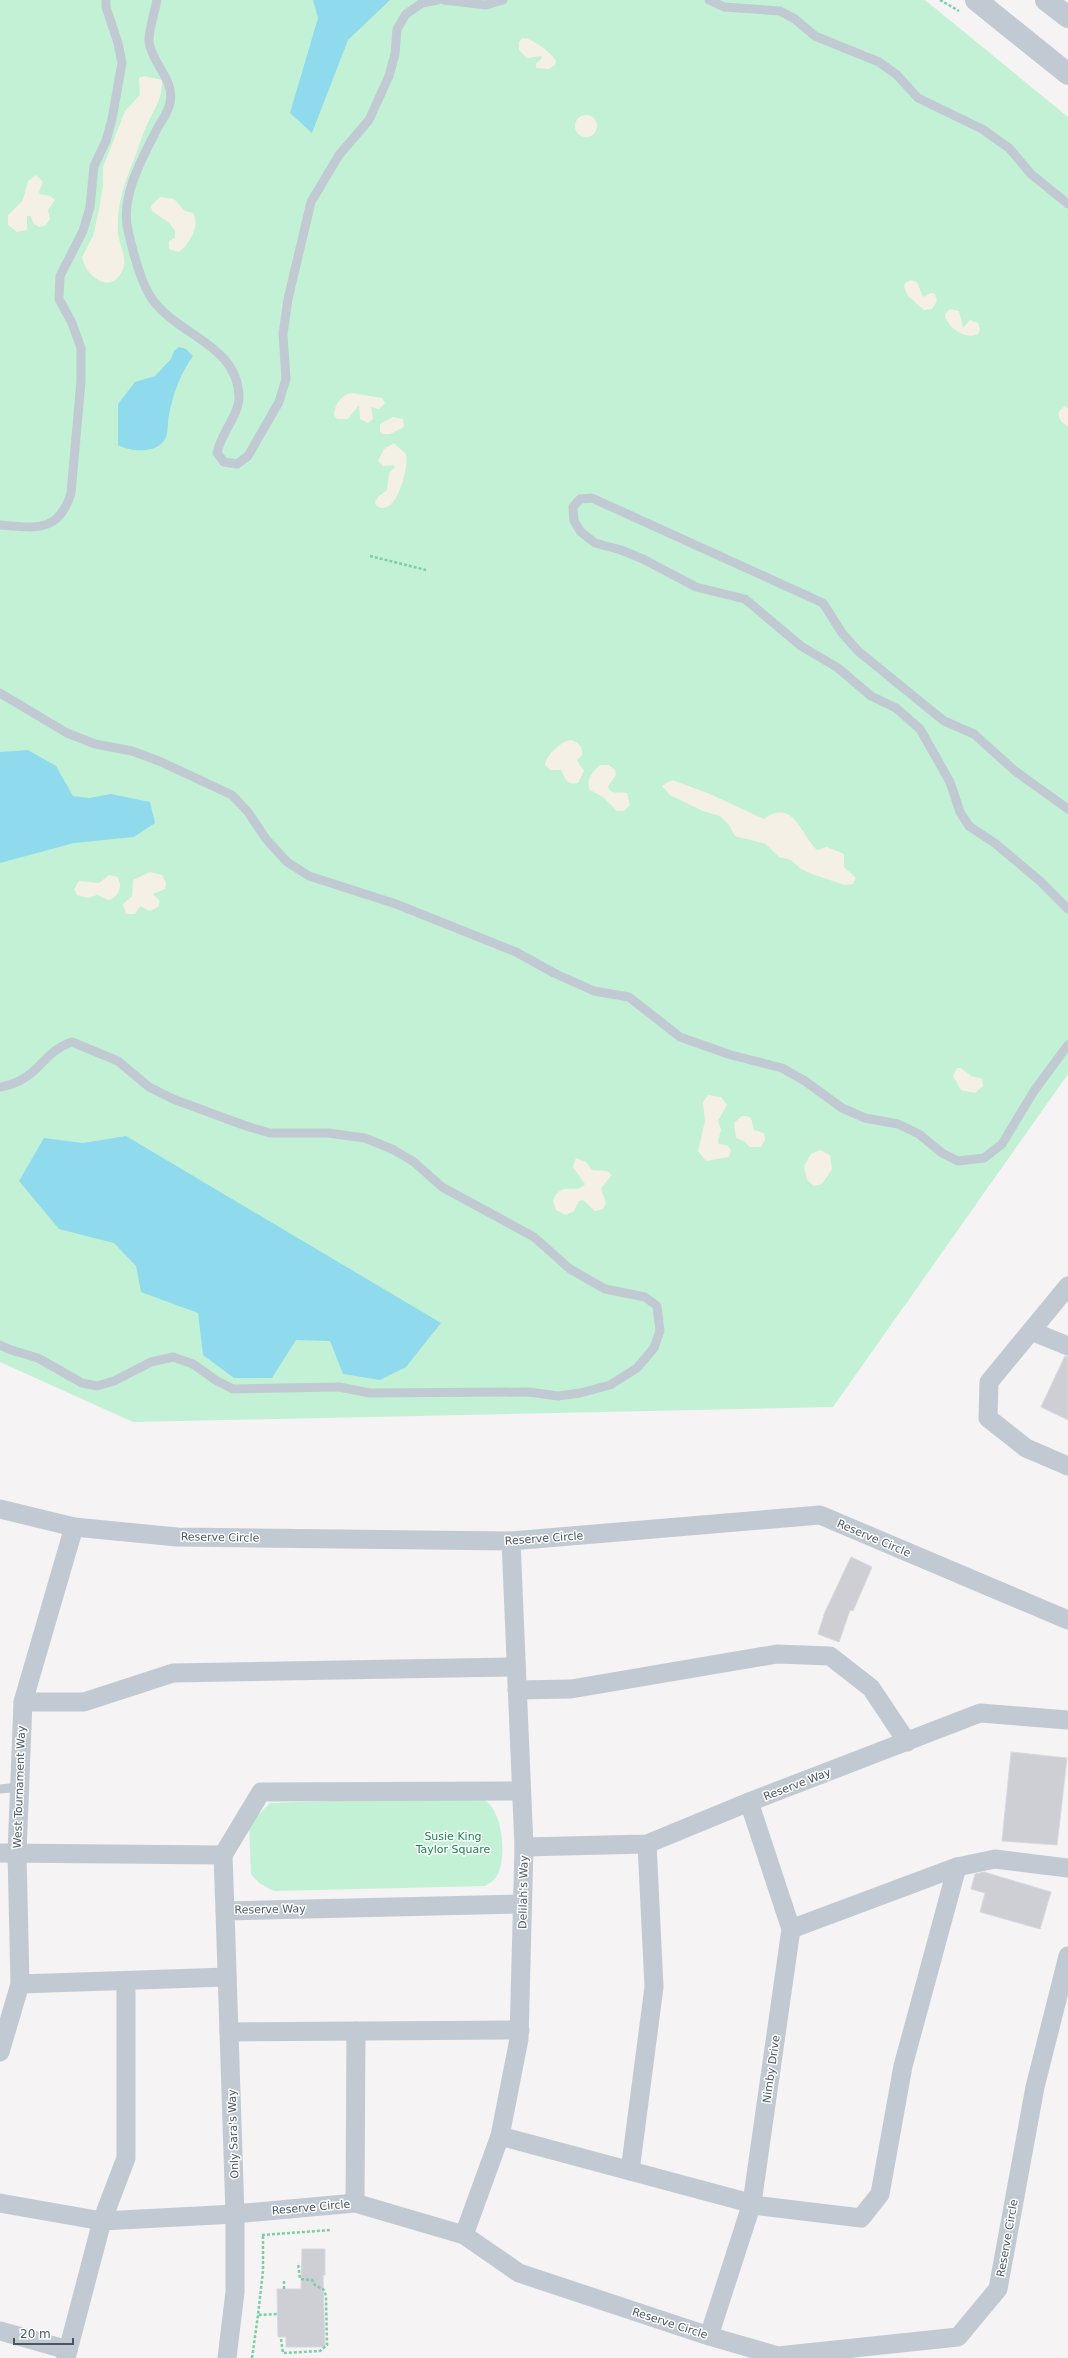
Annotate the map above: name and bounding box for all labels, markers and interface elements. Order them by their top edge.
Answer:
street label: Reserve Circle [835,1517,913,1560]
street label: Reserve Circle [504,1529,584,1548]
street label: Reserve Circle [181,1530,260,1545]
street label: West Tournament Way [11,1725,28,1849]
street label: Reserve Way [762,1765,833,1803]
park label: Susie King Taylor Square [415,1830,491,1856]
street label: Delilah's Way [516,1855,531,1929]
street label: Reserve Way [234,1902,306,1917]
street label: Nimby Drive [760,2034,783,2104]
street label: Only Sara's Way [225,2089,242,2179]
street label: Reserve Circle [271,2198,351,2217]
street label: Reserve Circle [994,2198,1021,2278]
street label: Reserve Circle [630,2305,709,2342]
scale bar [14,2320,73,2346]
text: 20 m [20,2327,51,2341]

